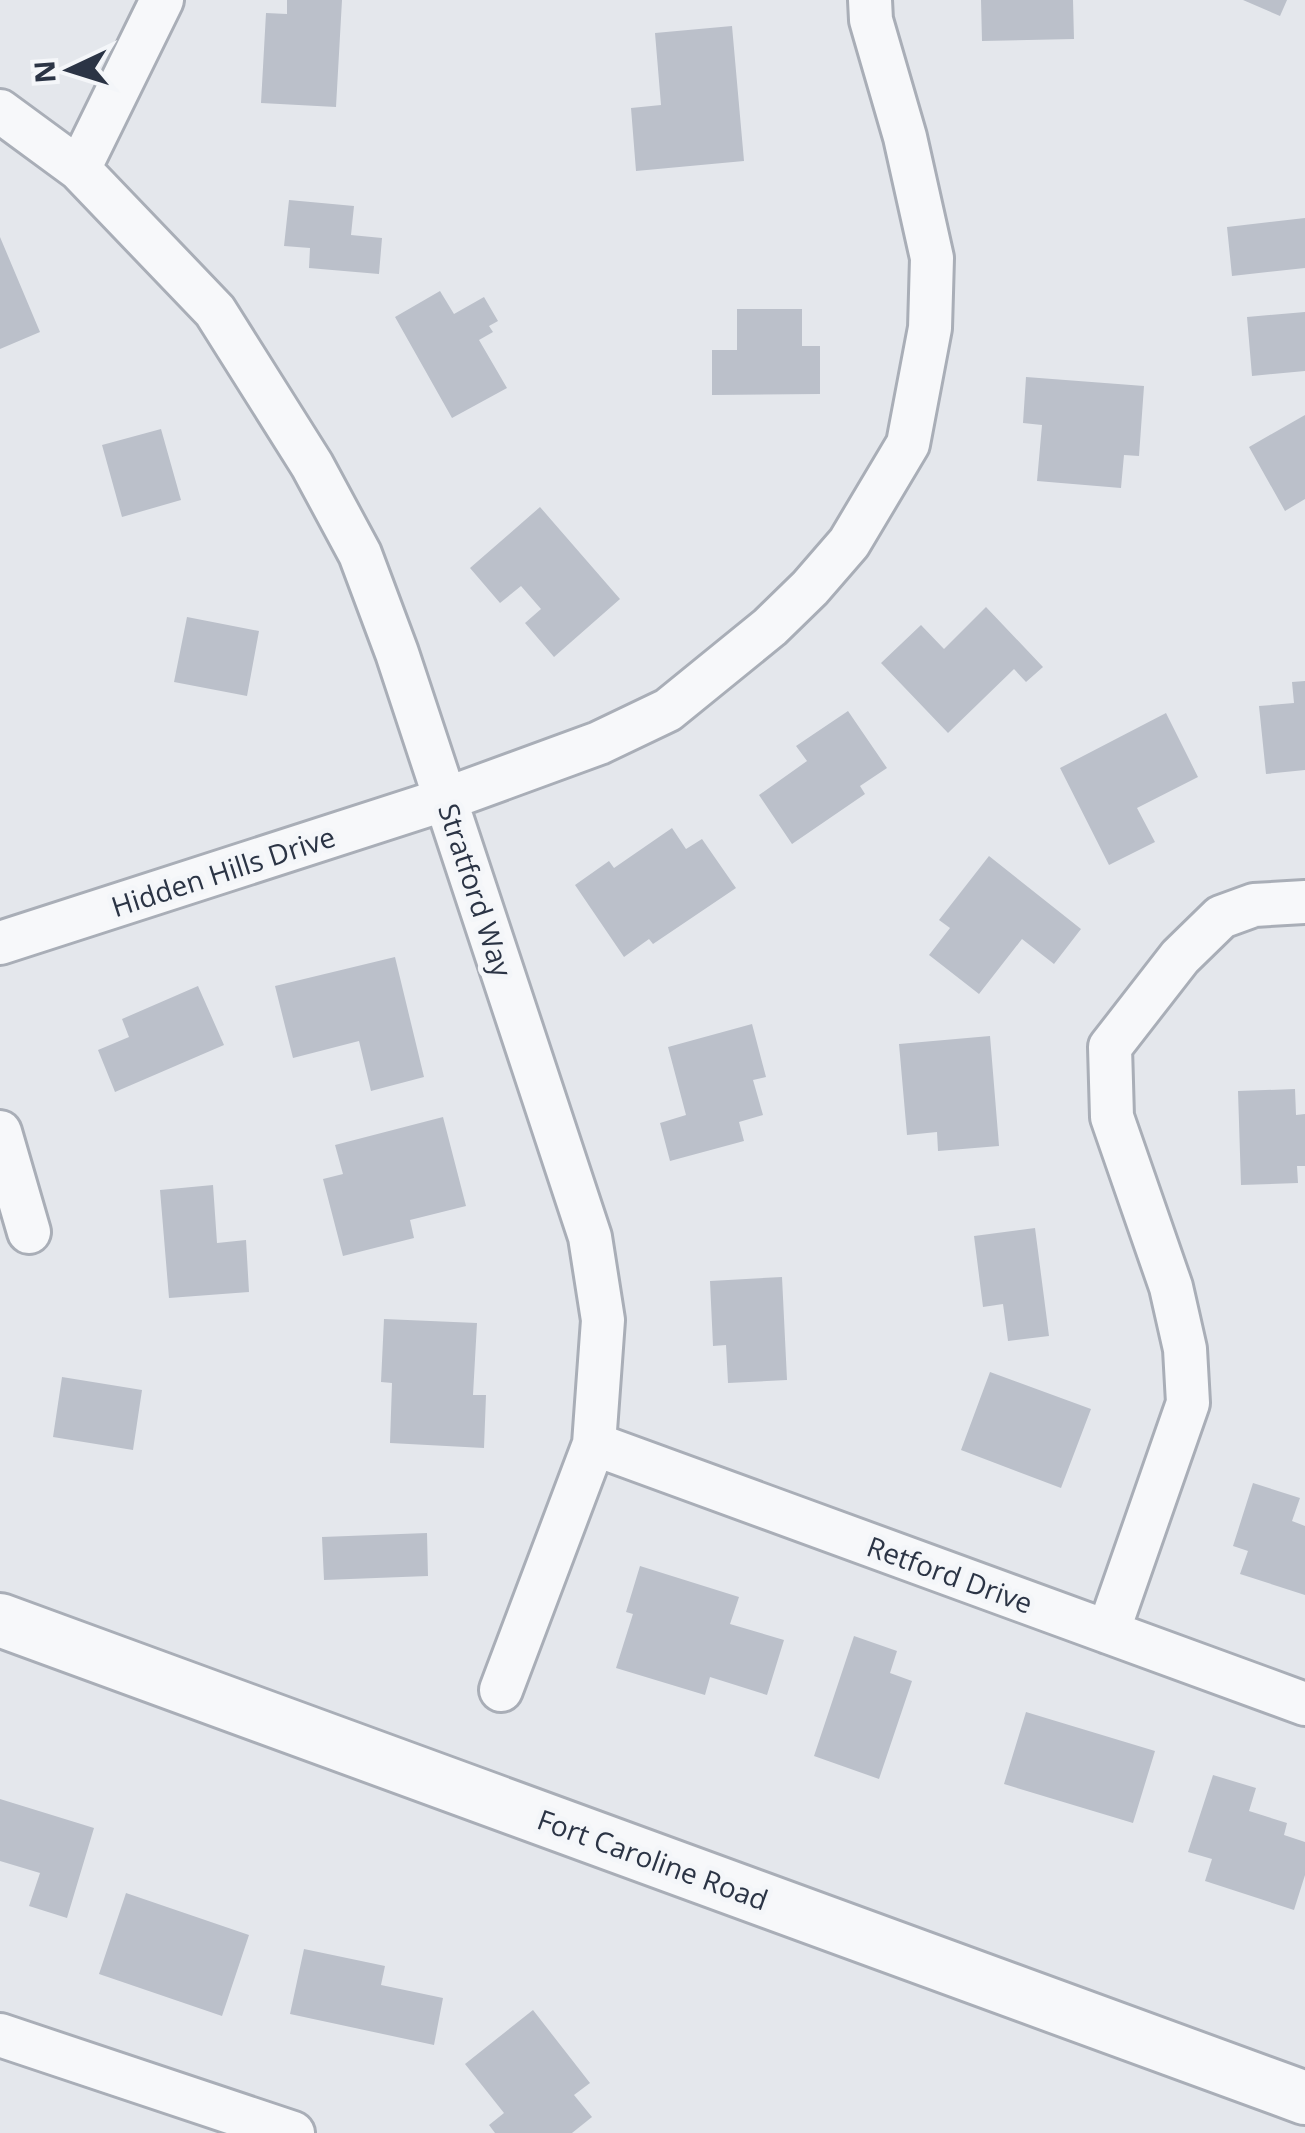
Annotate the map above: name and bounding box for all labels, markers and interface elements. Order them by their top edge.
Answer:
north arrow [20,20,120,120]
text: N [24,59,64,84]
street label: Stratford Way [430,799,522,982]
street label: Hidden Hills Drive [106,817,340,925]
street label: Retford Drive [862,1526,1038,1622]
street label: Fort Caroline Road [533,1800,773,1918]

